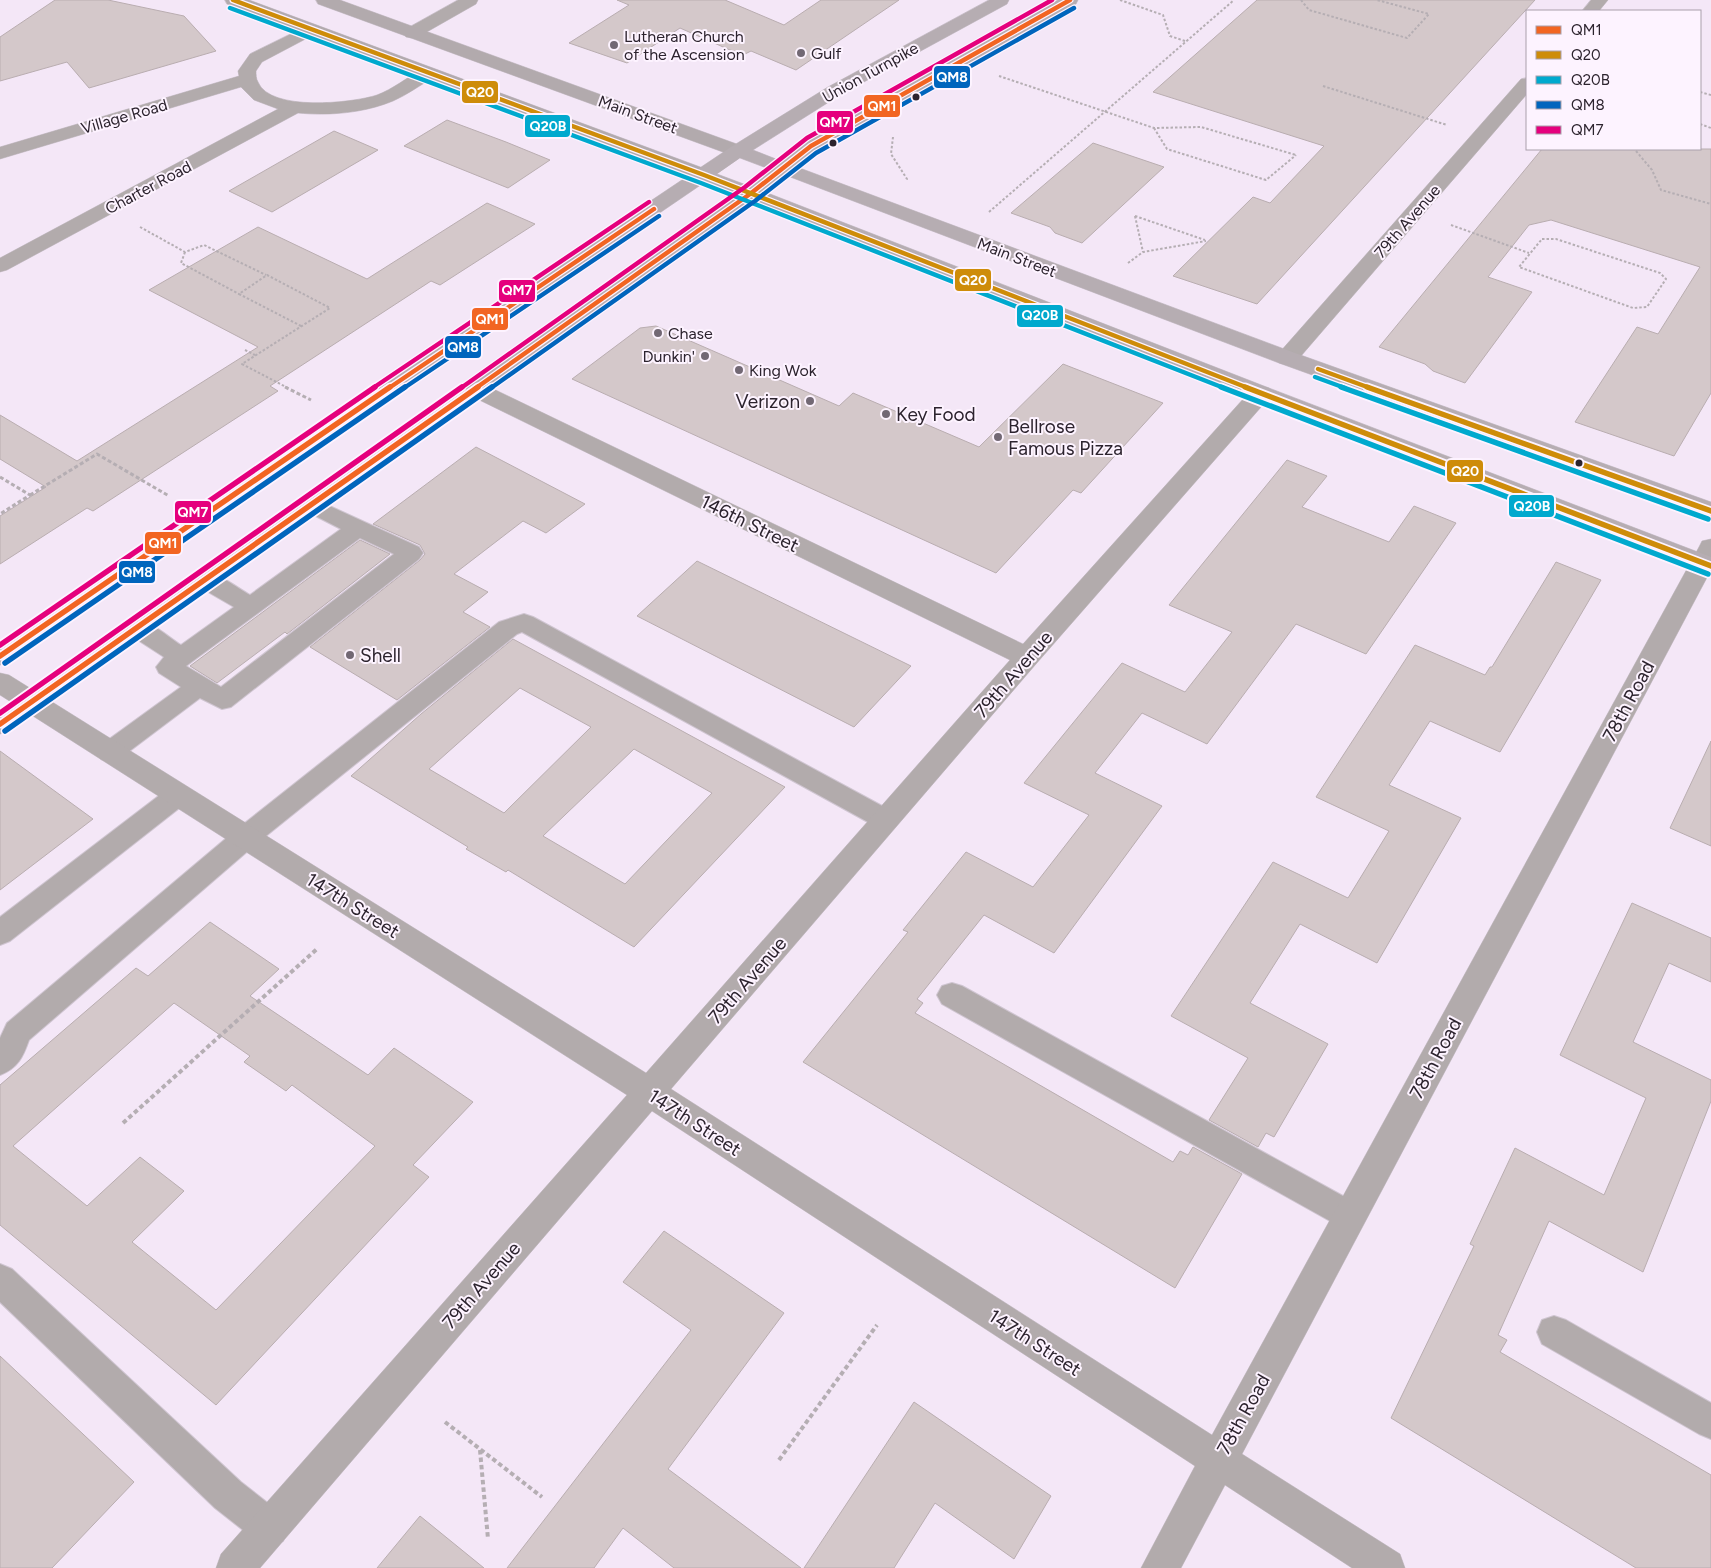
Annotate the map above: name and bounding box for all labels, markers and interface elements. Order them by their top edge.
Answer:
legend [1526,10,1701,150]
text: QM1 [1571,21,1602,39]
place label: Lutheran Church of the Ascension [624,27,745,64]
street label: Union Turnpike [819,38,922,107]
marker: Lutheran Church of the Ascension [608,39,620,51]
place label: Gulf [811,44,842,63]
text: Q20 [1571,46,1601,64]
marker: Gulf [795,47,807,59]
line badge: QM8 [933,65,971,89]
text: QM8 [936,69,968,86]
text: Q20B [1571,71,1610,89]
line badge: Q20 [461,80,499,104]
text: Q20 [466,84,494,101]
street label: Main Street [596,91,680,138]
unlabelled marker [911,92,921,102]
line badge: QM1 [863,94,901,118]
street label: Village Road [79,95,169,138]
text: QM8 [1571,96,1605,114]
text: QM1 [868,98,896,115]
line badge: QM7 [816,110,854,134]
line badge: Q20B [524,114,571,138]
text: QM7 [820,114,851,131]
text: Q20B [530,118,567,135]
text: QM7 [1571,121,1603,139]
unlabelled marker [828,138,838,148]
street label: Charter Road [102,157,195,218]
street label: 79th Avenue [1370,181,1444,262]
street label: Main Street [975,234,1059,281]
line badge: Q20 [954,268,992,292]
text: Q20 [959,272,987,289]
line badge: QM7 [498,279,536,303]
text: QM7 [502,282,533,299]
line badge: Q20B [1016,304,1064,328]
line badge: QM1 [471,307,509,331]
text: Q20B [1022,307,1059,324]
text: QM1 [476,311,504,328]
place label: Chase [668,324,713,343]
marker: Chase [652,327,664,339]
line badge: QM8 [444,335,482,359]
text: QM8 [447,339,479,356]
place label: Dunkin' [643,347,695,366]
marker: Dunkin' [699,350,711,362]
place label: King Wok [749,361,817,380]
marker: King Wok [733,364,745,376]
place label: Verizon [735,390,800,413]
marker: Verizon [804,395,816,407]
place label: Key Food [896,403,976,426]
marker: Key Food [880,408,892,420]
place label: Bellrose Famous Pizza [1008,415,1123,460]
marker: Bellrose Famous Pizza [992,431,1004,443]
unlabelled marker [1574,458,1584,468]
line badge: Q20 [1446,459,1484,483]
text: Q20 [1451,463,1479,480]
street label: 146th Street [697,490,802,557]
line badge: Q20B [1508,494,1555,518]
text: Q20B [1514,498,1551,515]
line badge: QM7 [174,500,212,524]
text: QM7 [178,504,209,521]
line badge: QM1 [144,531,182,555]
text: QM1 [149,535,177,552]
line badge: QM8 [118,560,156,584]
text: QM8 [121,564,153,581]
street label: 79th Avenue [969,626,1057,723]
place label: Shell [360,644,401,667]
marker: Shell [344,649,356,661]
street label: 78th Road [1598,657,1659,746]
street label: 147th Street [302,868,404,943]
street label: 79th Avenue [703,932,791,1029]
street label: 78th Road [1405,1014,1466,1103]
street label: 147th Street [644,1084,745,1161]
street label: 79th Avenue [437,1237,525,1334]
street label: 147th Street [984,1304,1085,1381]
street label: 78th Road [1212,1370,1275,1458]

